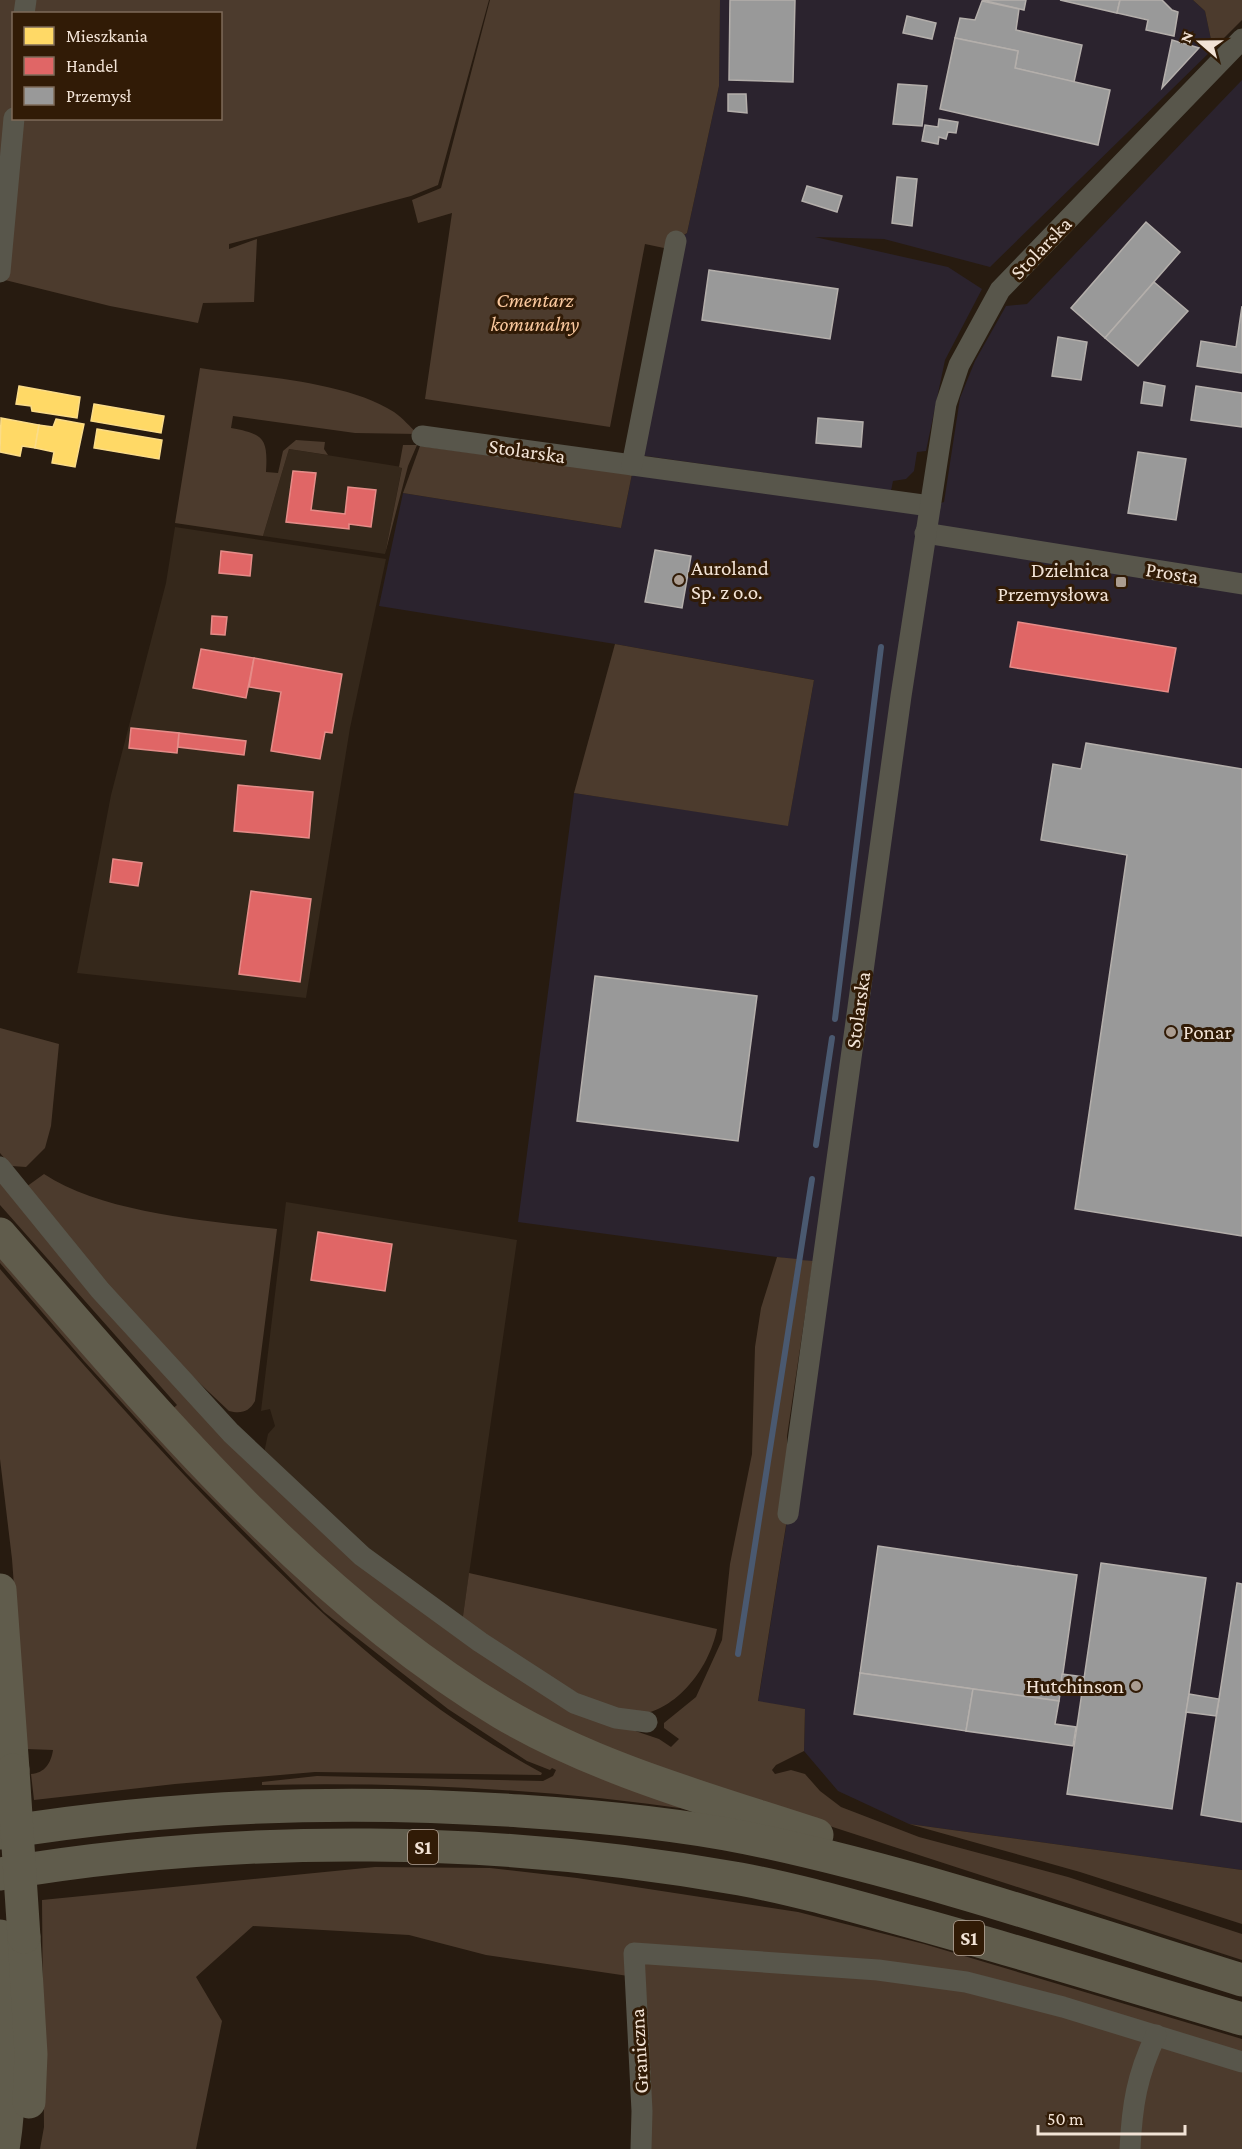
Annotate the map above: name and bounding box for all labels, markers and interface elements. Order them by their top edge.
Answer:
legend [12,12,222,120]
north arrow [1170,12,1230,72]
text: Mieszkania [66,26,148,46]
text: N [1177,29,1196,45]
text: Handel [66,56,118,76]
text: Przemysł [66,86,132,106]
street label: Stolarska [1005,212,1077,284]
park label: Cmentarz komunalny [491,288,580,336]
street label: Stolarska [487,434,567,468]
place label: Auroland Sp. z o.o. [691,556,769,604]
street label: Prosta [1144,557,1200,589]
place label: Dzielnica Przemysłowa [997,558,1109,606]
marker: Auroland Sp. z o.o. [672,573,686,587]
marker: Dzielnica Przemysłowa [1114,575,1128,589]
street label: Stolarska [841,970,875,1050]
place label: Ponar [1183,1020,1233,1044]
marker: Ponar [1164,1025,1178,1039]
place label: Hutchinson [1026,1674,1124,1698]
marker: Hutchinson [1129,1679,1143,1693]
road number: S1 [408,1830,438,1864]
road number: S1 [954,1921,984,1955]
street label: Graniczna [625,2007,653,2094]
scale bar [1038,2098,1185,2136]
text: 50 m [1047,2109,1084,2129]

